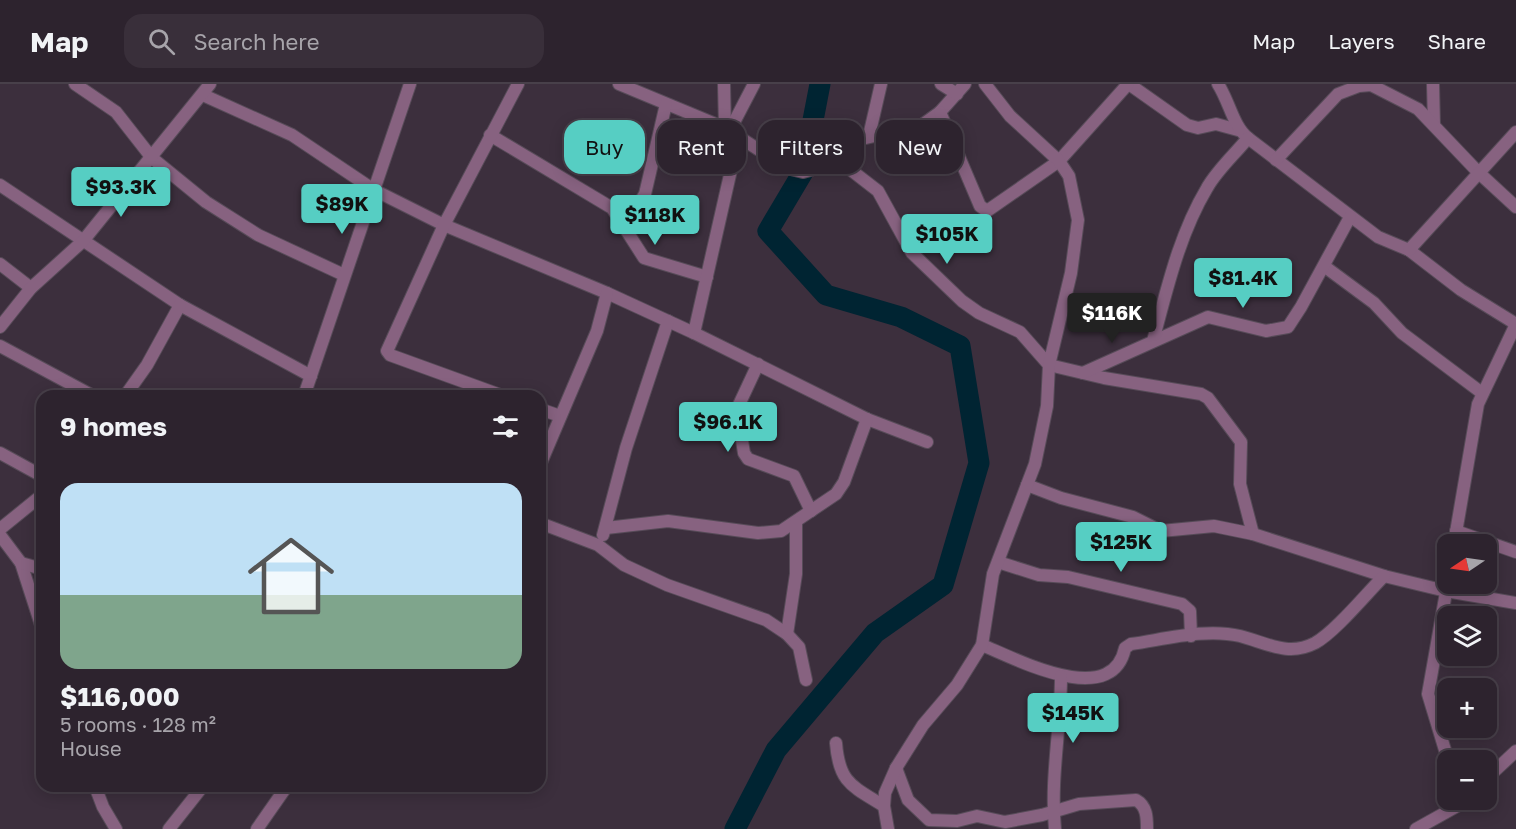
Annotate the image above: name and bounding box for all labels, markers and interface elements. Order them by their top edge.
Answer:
search box [124,14,544,68]
text: Map [30,25,88,58]
icon: search [145,25,178,58]
text: Search here [193,28,319,55]
text: Map [1252,28,1295,54]
text: Layers [1328,28,1395,54]
text: Share [1428,28,1486,54]
chip: Buy [564,120,645,174]
chip: Rent [657,120,746,174]
chip: Filters [758,120,864,174]
chip: New [876,120,963,174]
pin: $93.3K [72,167,170,218]
text: $93.3K [85,174,157,198]
pin: $89K [306,184,378,235]
text: $89K [315,191,369,215]
pin: $118K [613,195,697,246]
text: $118K [624,202,686,226]
pin: $105K [905,214,989,265]
text: $105K [915,221,979,245]
pin: $81.4K [1194,258,1292,309]
text: $81.4K [1208,265,1278,289]
pin: $116K [1070,293,1154,344]
text: $116K [1081,300,1143,324]
pin: $96.1K [679,402,777,453]
text: $96.1K [693,409,763,433]
icon: filters [489,410,522,443]
text: 9 homes [60,411,167,442]
icon: home [237,522,345,630]
pin: $125K [1079,522,1163,573]
text: $125K [1090,529,1152,553]
north arrow [1437,534,1497,594]
map controls [1437,534,1497,810]
button: layers [1437,606,1497,666]
button: + [1437,678,1497,738]
text: $116,000 [60,681,180,712]
pin: $145K [1031,693,1115,744]
text: $145K [1042,700,1104,724]
text: 5 rooms · 128 m² [60,712,216,736]
text: House [60,736,122,760]
button: − [1437,750,1497,810]

